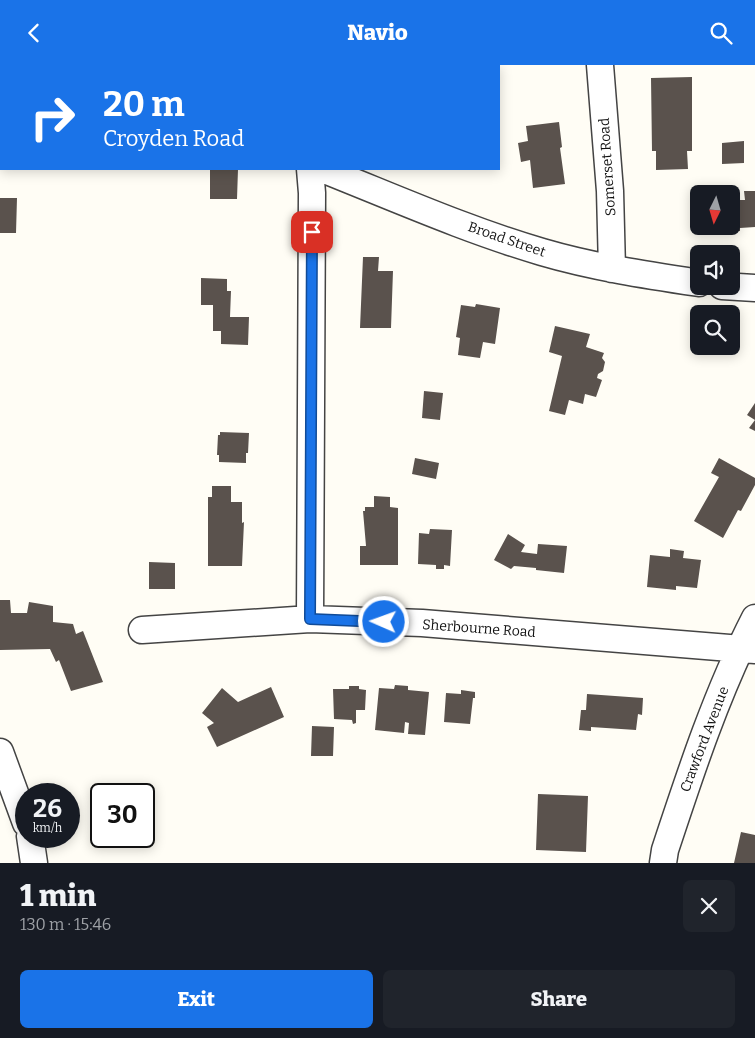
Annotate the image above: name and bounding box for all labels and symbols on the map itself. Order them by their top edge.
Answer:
street label: Somerset Road [596,117,619,217]
north arrow [690,185,740,235]
pin [291,211,333,253]
street label: Broad Street [466,218,548,261]
position arrow [357,595,409,647]
street label: Sherbourne Road [422,616,536,641]
street label: Crawford Avenue [677,684,732,794]
speed limit sign: 30 [90,783,155,848]

